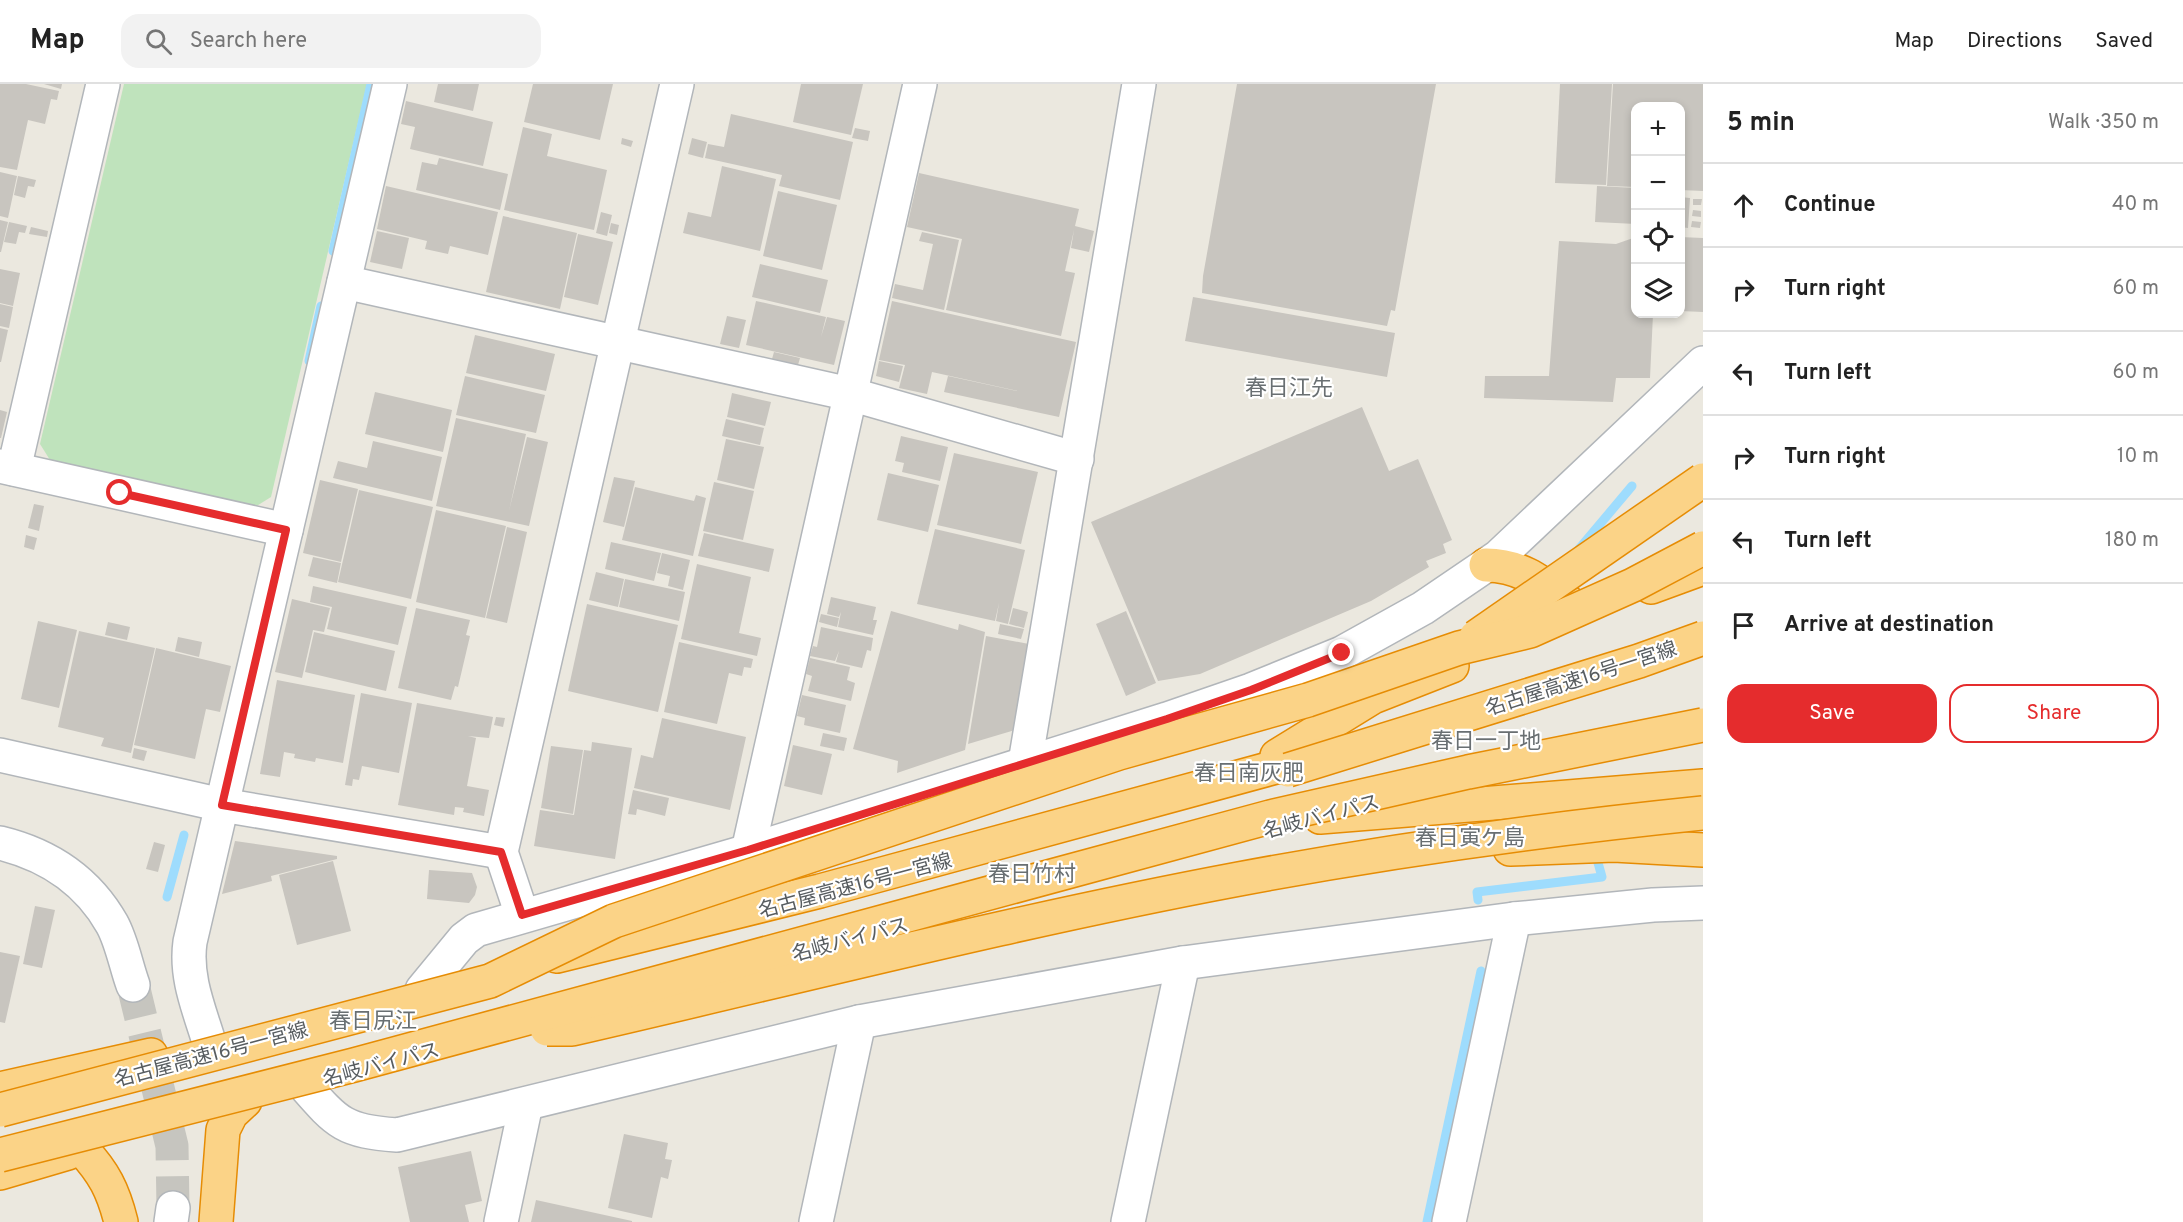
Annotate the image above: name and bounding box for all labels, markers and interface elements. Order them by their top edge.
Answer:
search box [121,14,541,68]
text: Map [30,23,85,59]
icon: search [142,25,175,58]
text: Search here [190,28,307,55]
text: Map [1894,28,1934,55]
text: Directions [1967,28,2062,55]
text: Saved [2095,28,2153,55]
map controls [1631,102,1685,318]
button: + [1631,102,1685,156]
text: 5 min [1727,107,1795,140]
text: Walk · 350 m [2048,110,2159,136]
button: − [1631,156,1685,210]
icon: ahead [1727,189,1760,222]
text: Continue [1784,192,1875,219]
text: 40 m [2112,192,2159,218]
button: locate [1631,210,1685,264]
button: layers [1631,264,1685,318]
icon: right [1727,273,1760,306]
text: Turn right [1784,276,1886,303]
text: 60 m [2113,276,2159,302]
icon: left [1727,357,1760,390]
text: Turn left [1784,360,1872,387]
text: 60 m [2113,360,2159,386]
district label: 春日江先 [1245,376,1333,403]
icon: right [1727,441,1760,474]
text: Turn right [1784,444,1886,471]
text: 10 m [2117,444,2159,470]
route start [106,479,132,505]
icon: left [1727,525,1760,558]
text: Turn left [1784,528,1872,555]
text: 180 m [2105,528,2159,554]
icon: arrive [1727,609,1760,642]
text: Arrive at destination [1784,612,1994,639]
street label: 名古屋高速16号一宮線 [1483,637,1680,723]
route end [1328,639,1354,665]
button: Save [1727,684,1937,743]
button: Share [1949,684,2159,743]
district label: 春日一丁地 [1431,729,1541,756]
district label: 春日南灰肥 [1194,761,1304,788]
street label: 名岐バイパス [1260,790,1383,846]
district label: 春日寅ケ島 [1415,826,1525,853]
street label: 名古屋高速16号一宮線 [756,849,955,925]
district label: 春日竹村 [988,862,1076,889]
street label: 名岐バイパス [789,913,912,969]
district label: 春日尻江 [329,1009,417,1036]
street label: 名古屋高速16号一宮線 [112,1018,311,1094]
street label: 名岐バイパス [320,1038,443,1094]

